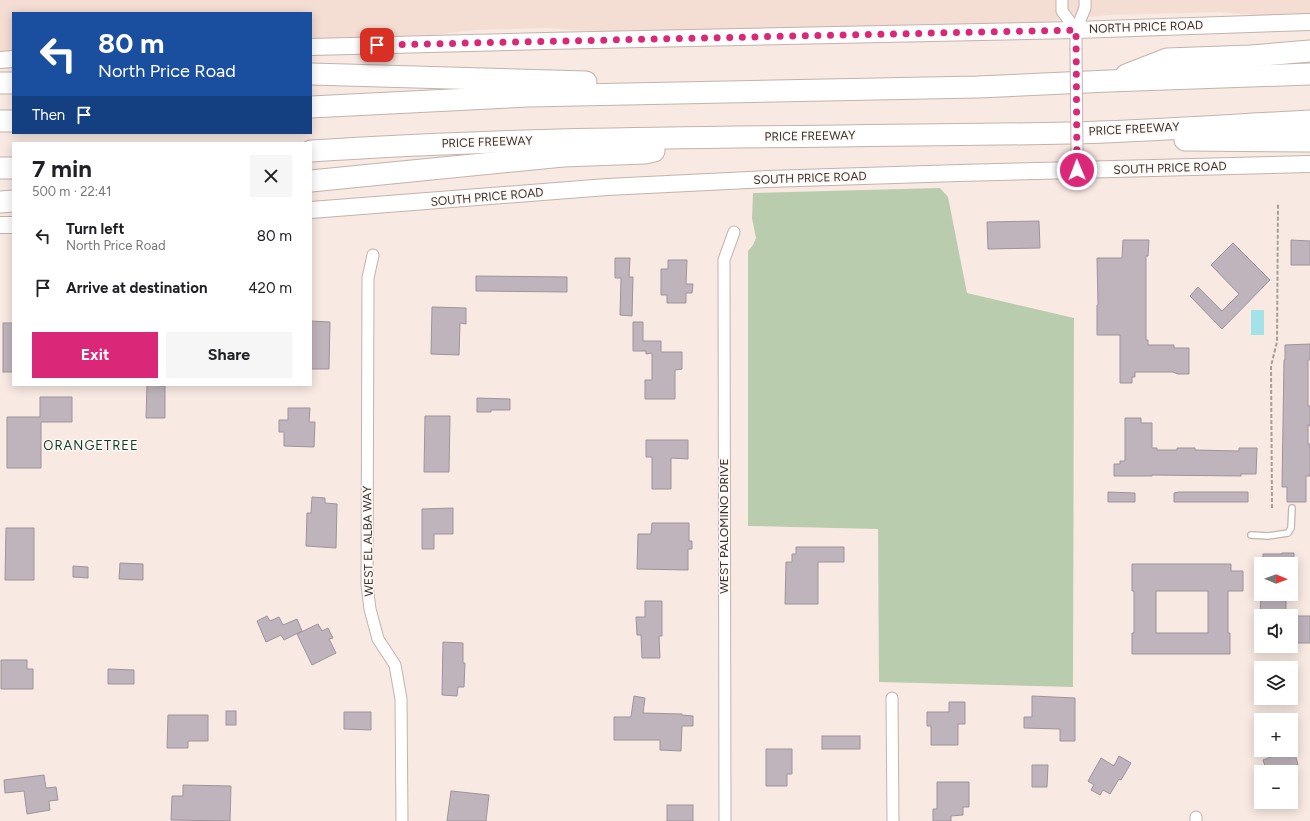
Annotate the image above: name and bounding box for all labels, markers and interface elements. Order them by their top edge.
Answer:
street label: NORTH PRICE ROAD [1089,18,1203,36]
text: 80 m [98,26,164,60]
icon: left [32,28,84,80]
pin [360,28,394,62]
icon: arrive [366,34,388,56]
text: North Price Road [98,60,236,82]
icon: arrive [73,104,95,126]
text: Then [32,106,65,124]
street label: PRICE FREEWAY [1088,120,1181,138]
street label: PRICE FREEWAY [764,128,856,144]
street label: PRICE FREEWAY [441,133,533,151]
position arrow [1056,149,1098,191]
text: 7 min [32,154,92,183]
button: close [250,155,292,197]
street label: SOUTH PRICE ROAD [1113,159,1227,177]
street label: SOUTH PRICE ROAD [753,169,867,187]
text: 500 m · 22:41 [32,184,111,199]
street label: SOUTH PRICE ROAD [430,185,544,209]
text: Turn left [66,220,124,238]
icon: left [32,225,54,247]
text: 80 m [257,227,292,245]
text: North Price Road [66,238,166,253]
icon: arrive [32,277,54,299]
text: Arrive at destination [66,279,207,297]
text: 420 m [248,279,292,297]
button: Exit [32,332,158,378]
button: Share [166,332,292,378]
district label: ORANGETREE [43,438,139,453]
street label: WEST PALOMINO DRIVE [717,458,731,594]
street label: WEST EL ALBA WAY [360,485,376,597]
north arrow [1254,557,1298,601]
map controls [1254,557,1298,809]
button: sound [1254,609,1298,653]
button: layers [1254,661,1298,705]
button: + [1254,713,1298,757]
button: − [1254,765,1298,809]

